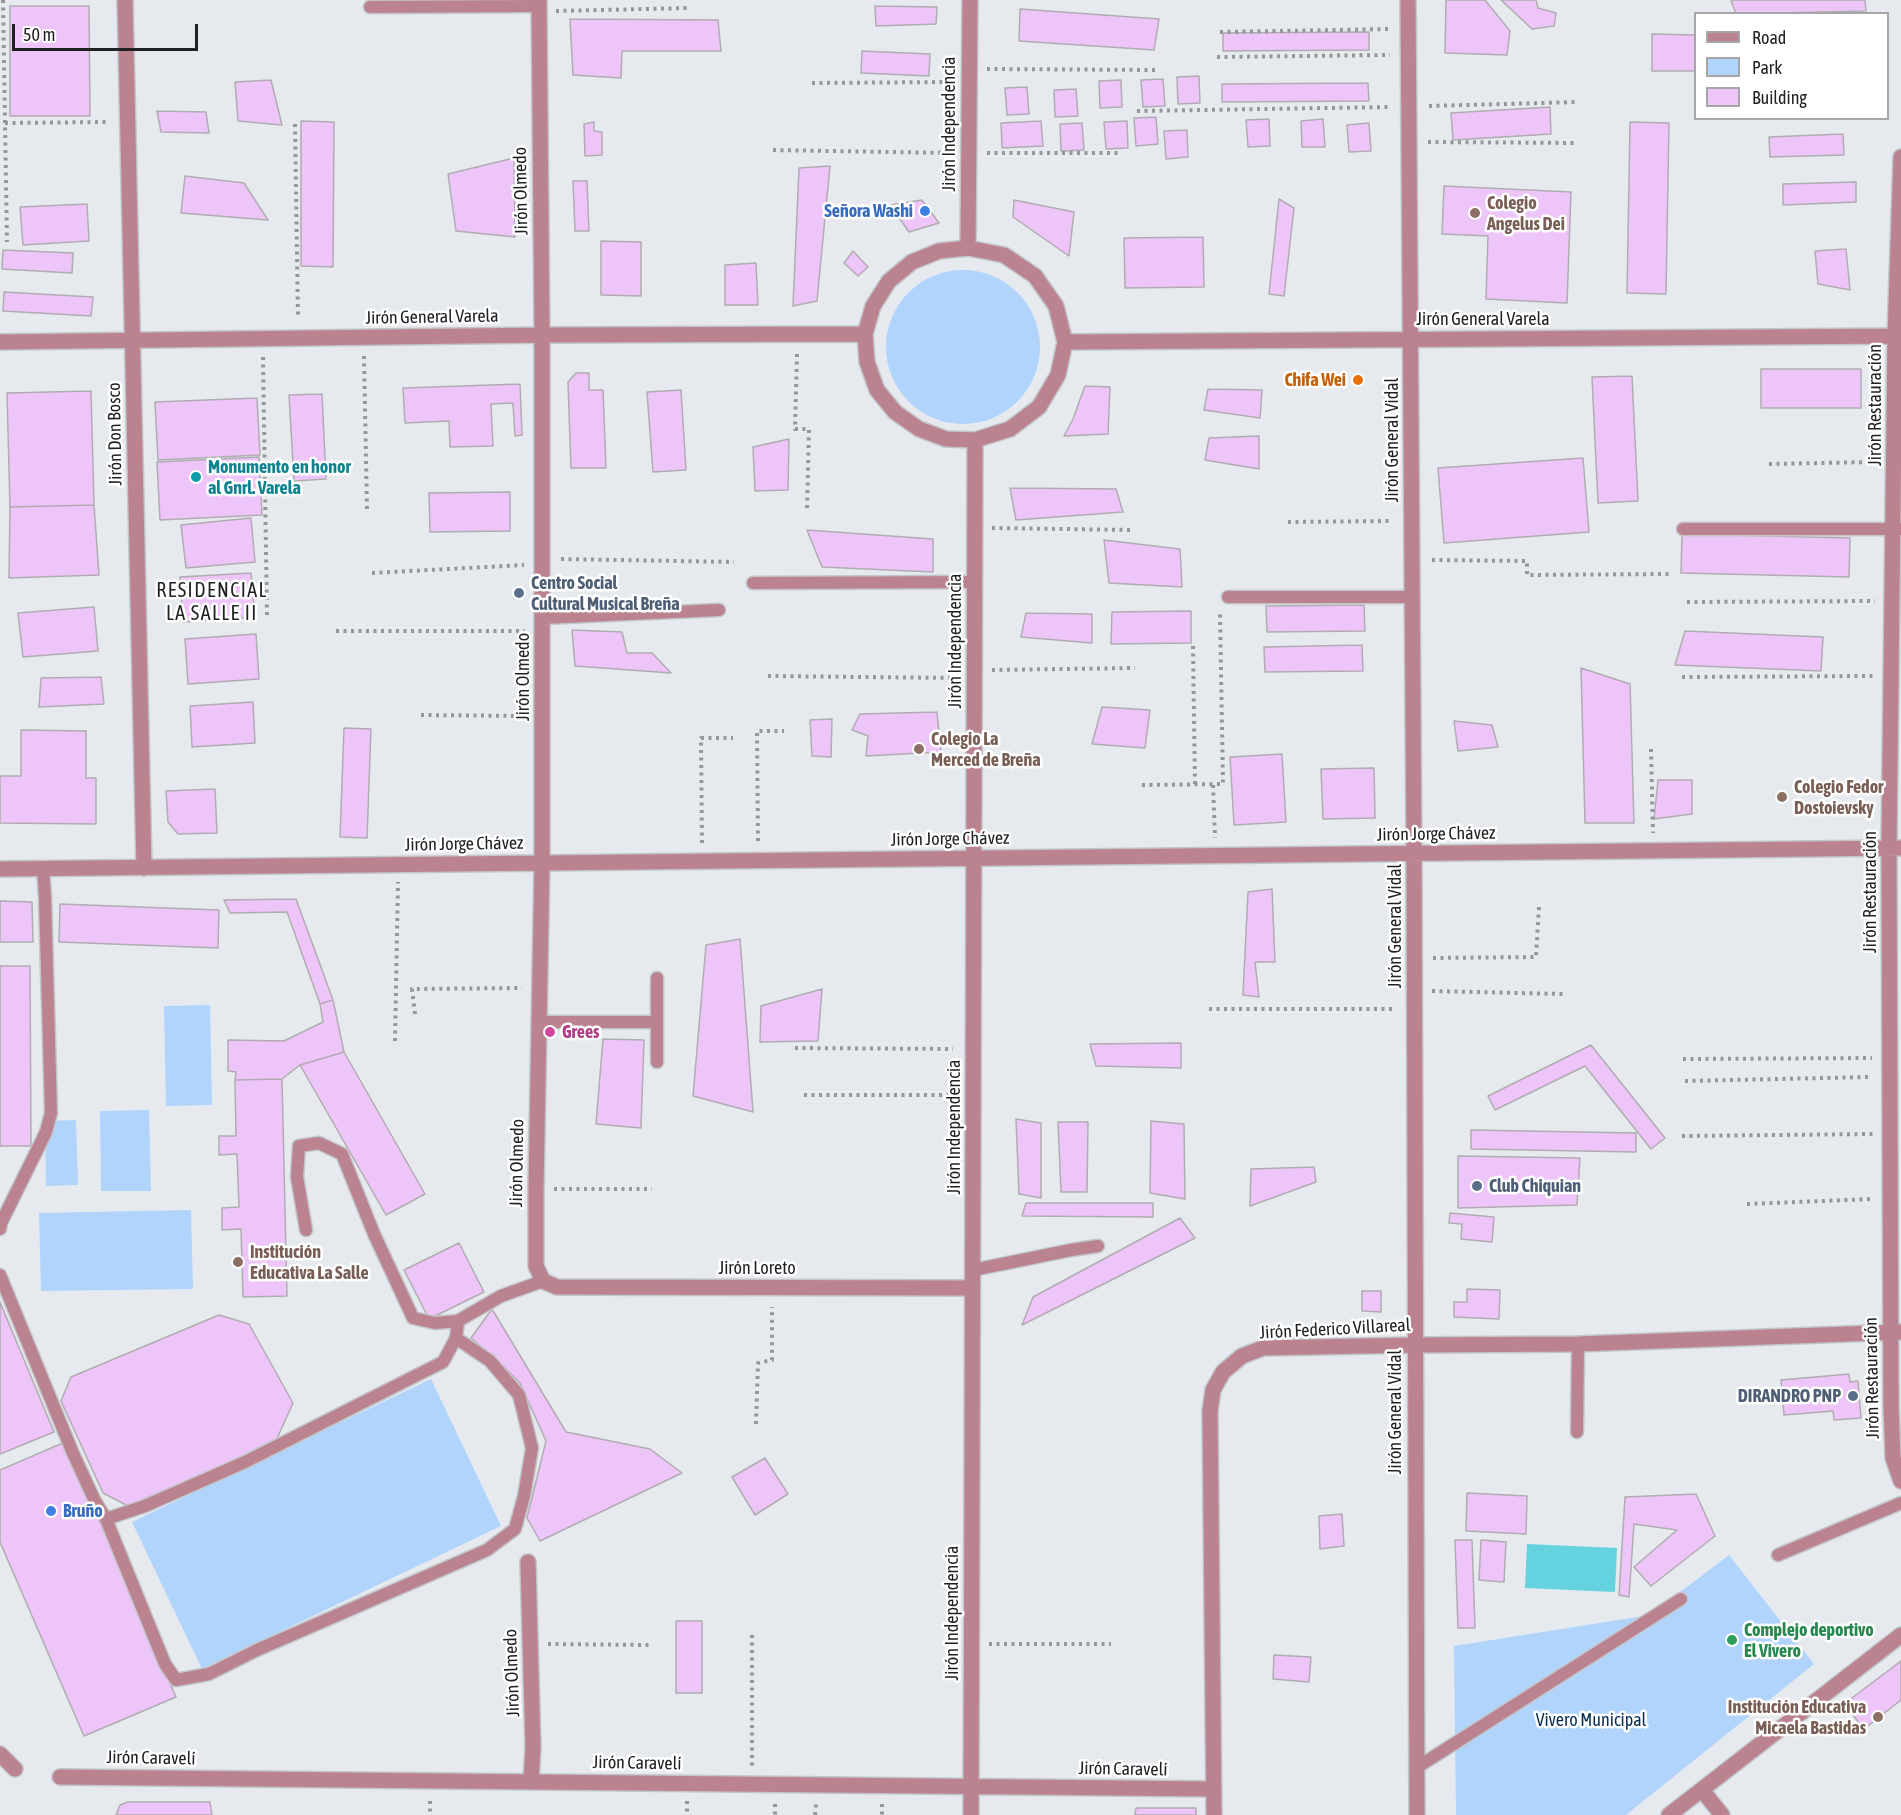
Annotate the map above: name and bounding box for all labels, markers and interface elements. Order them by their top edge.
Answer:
scale bar [15,12,201,50]
legend [1694,12,1889,120]
text: 50 m [23,24,55,45]
text: Road [1752,27,1786,48]
street label: Jirón Independencia [938,57,960,191]
text: Park [1752,57,1782,78]
text: Building [1752,87,1807,108]
street label: Jirón Olmedo [509,147,533,235]
place label: Colegio Angelus Dei [1487,192,1565,234]
place label: Señora Washi [824,200,913,222]
marker: Señora Washi [918,204,932,218]
marker: Colegio Angelus Dei [1468,206,1482,220]
street label: Jirón General Varela [365,305,499,329]
street label: Jirón General Varela [1416,308,1550,330]
street label: Jirón Restauración [1864,344,1886,466]
place label: Chifa Wei [1284,369,1346,391]
marker: Chifa Wei [1351,373,1365,387]
street label: Jirón General Vidal [1381,378,1403,502]
street label: Jirón Don Bosco [103,382,127,486]
place label: Monumento en honor al Gnrl. Varela [208,456,351,498]
marker: Monumento en honor al Gnrl. Varela [189,470,203,484]
place label: Centro Social Cultural Musical Breña [531,572,680,614]
street label: Jirón Independencia [944,574,966,708]
district label: RESIDENCIAL LA SALLE II [156,579,268,626]
marker: Centro Social Cultural Musical Breña [512,586,526,600]
street label: Jirón Olmedo [512,633,534,721]
place label: Colegio La Merced de Breña [931,728,1041,771]
marker: Colegio La Merced de Breña [912,742,926,756]
place label: Colegio Fedor Dostoievsky [1794,776,1883,818]
marker: Colegio Fedor Dostoievsky [1775,790,1789,804]
street label: Jirón Jorge Chávez [1376,822,1496,846]
street label: Jirón Jorge Chávez [890,827,1010,851]
street label: Jirón Restauración [1859,831,1881,953]
street label: Jirón Jorge Chávez [404,832,524,856]
street label: Jirón General Vidal [1384,864,1406,988]
place label: Grees [562,1021,599,1043]
marker: Grees [543,1025,557,1039]
street label: Jirón Independencia [943,1060,965,1194]
street label: Jirón Olmedo [505,1119,529,1207]
place label: Club Chiquian [1489,1175,1581,1197]
marker: Club Chiquian [1470,1179,1484,1193]
place label: Institución Educativa La Salle [250,1241,369,1284]
marker: Institución Educativa La Salle [231,1255,245,1269]
street label: Jirón Loreto [718,1257,796,1279]
street label: Jirón Federico Villareal [1259,1314,1411,1344]
street label: Jirón Restauración [1860,1317,1884,1439]
street label: Jirón General Vidal [1384,1350,1406,1474]
place label: DIRANDRO PNP [1738,1385,1841,1407]
marker: DIRANDRO PNP [1846,1389,1860,1403]
place label: Bruño [63,1500,103,1522]
marker: Bruño [44,1504,58,1518]
street label: Jirón Independencia [941,1546,963,1680]
place label: Complejo deportivo El Vivero [1744,1619,1874,1662]
street label: Jirón Olmedo [500,1629,524,1717]
marker: Complejo deportivo El Vivero [1725,1633,1739,1647]
place label: Institución Educativa Micaela Bastidas [1728,1696,1866,1738]
park label: Vivero Municipal [1536,1709,1646,1731]
marker: Institución Educativa Micaela Bastidas [1871,1710,1885,1724]
street label: Jirón Caravelí [106,1746,196,1770]
street label: Jirón Caravelí [592,1751,682,1775]
street label: Jirón Caravelí [1078,1757,1168,1781]

